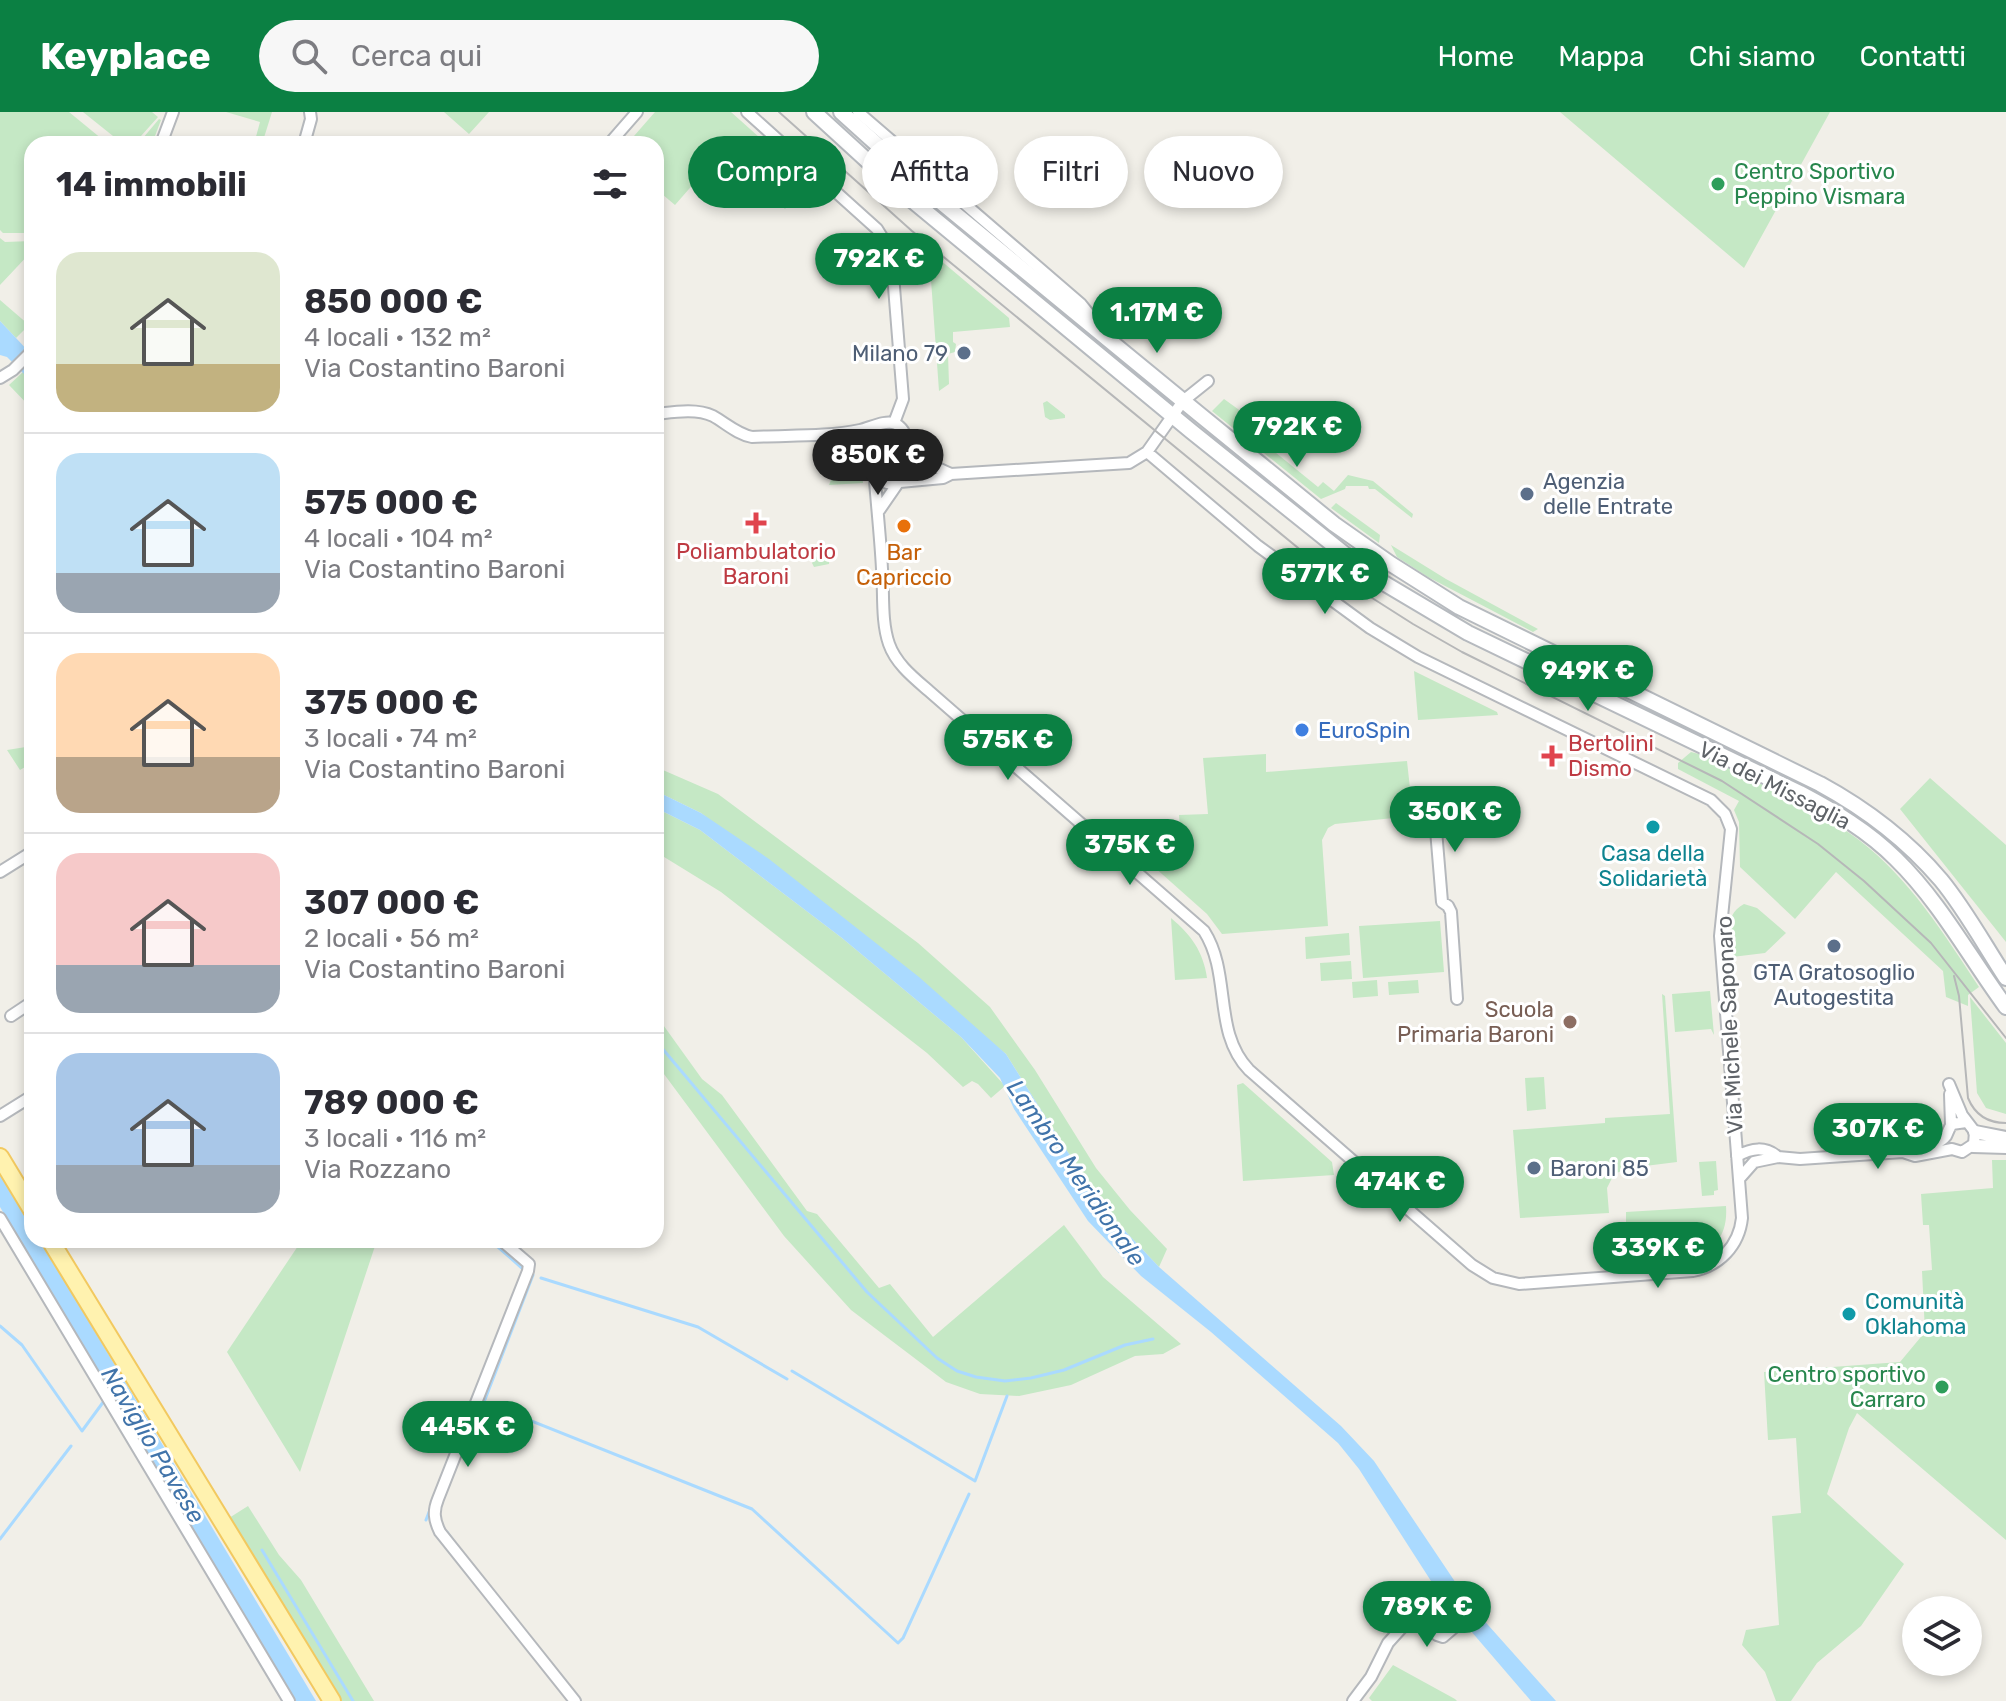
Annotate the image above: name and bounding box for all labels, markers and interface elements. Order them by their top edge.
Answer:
search box [259,20,819,92]
text: Keyplace [40,33,211,79]
icon: search [287,34,331,78]
text: Cerca qui [351,38,482,74]
text: Home [1438,40,1514,73]
text: Mappa [1558,40,1645,73]
text: Chi siamo [1689,40,1816,73]
text: Contatti [1860,40,1966,73]
chip: Compra [688,136,846,208]
chip: Affitta [862,136,998,208]
chip: Filtri [1014,136,1128,208]
chip: Nuovo [1144,136,1283,208]
place label: Centro Sportivo Peppino Vismara [1734,158,1906,210]
icon: filters [588,162,632,206]
text: 14 immobili [56,164,247,205]
marker: Centro Sportivo Peppino Vismara [1709,175,1727,193]
pin: 792K € [814,233,944,301]
text: 792K € [833,243,925,274]
text: 850 000 € [304,281,483,322]
icon: home [120,284,216,380]
pin: 1.17M € [1083,287,1231,355]
text: 1.17M € [1110,297,1204,328]
text: 4 locali · 132 m² [304,322,491,353]
place label: Milano 79 [852,340,948,367]
marker: Milano 79 [955,344,973,362]
text: Via Costantino Baroni [304,353,565,384]
pin: 792K € [1232,401,1362,469]
text: 792K € [1251,411,1343,442]
pin: 850K € [813,429,943,497]
text: 850K € [830,439,926,470]
place label: Agenzia delle Entrate [1543,468,1673,520]
text: 575 000 € [304,482,478,523]
icon: home [120,485,216,581]
marker: Agenzia delle Entrate [1518,485,1536,503]
marker: Poliambulatorio Baroni [745,512,767,534]
marker: Bar Capriccio [895,517,913,535]
text: 4 locali · 104 m² [304,523,493,554]
place label: Poliambulatorio Baroni [676,538,836,590]
place label: Bar Capriccio [856,539,952,591]
pin: 577K € [1260,548,1390,616]
text: Via Costantino Baroni [304,554,565,585]
text: 577K € [1280,558,1370,589]
pin: 949K € [1523,645,1653,713]
text: 949K € [1541,655,1635,686]
text: 375 000 € [304,682,478,723]
icon: home [120,685,216,781]
pin: 575K € [943,714,1073,782]
place label: EuroSpin [1318,717,1411,744]
marker: EuroSpin [1293,721,1311,739]
text: 3 locali · 74 m² [304,723,477,754]
text: 575K € [962,724,1054,755]
place label: Bertolini Dismo [1568,730,1654,782]
street label: Via dei Missaglia [1694,736,1855,835]
marker: Bertolini Dismo [1543,747,1561,765]
text: Via Costantino Baroni [304,754,565,785]
pin: 350K € [1390,786,1520,854]
text: 350K € [1408,796,1502,827]
marker: Casa della Solidarietà [1644,818,1662,836]
pin: 375K € [1065,819,1195,887]
text: 375K € [1084,829,1176,860]
place label: Casa della Solidarietà [1599,840,1707,892]
text: 307 000 € [304,882,480,923]
icon: home [120,885,216,981]
street label: Via Michele Saponaro [1710,915,1749,1135]
text: 2 locali · 56 m² [304,923,479,954]
marker: GTA Gratosoglio Autogestita [1825,937,1843,955]
text: Via Costantino Baroni [304,954,565,985]
place label: GTA Gratosoglio Autogestita [1753,959,1915,1011]
place label: Scuola Primaria Baroni [1397,996,1554,1048]
marker: Scuola Primaria Baroni [1561,1013,1579,1031]
water label: Lambro Meridionale [1001,1074,1151,1272]
text: 789 000 € [304,1082,479,1123]
icon: home [120,1085,216,1181]
pin: 307K € [1813,1103,1943,1171]
text: 307K € [1832,1113,1924,1144]
text: 3 locali · 116 m² [304,1123,486,1154]
text: Via Rozzano [304,1154,451,1185]
place label: Baroni 85 [1550,1155,1649,1182]
pin: 474K € [1335,1156,1465,1224]
marker: Baroni 85 [1525,1159,1543,1177]
text: 474K € [1354,1166,1446,1197]
pin: 339K € [1593,1222,1723,1290]
text: 339K € [1611,1232,1705,1263]
place label: Comunità Oklahoma [1865,1288,1966,1340]
marker: Comunità Oklahoma [1840,1305,1858,1323]
place label: Centro sportivo Carraro [1767,1361,1926,1413]
water label: Naviglio Pavese [95,1362,211,1528]
marker: Centro sportivo Carraro [1933,1378,1951,1396]
pin: 445K € [403,1401,533,1469]
text: 445K € [420,1411,516,1442]
pin: 789K € [1362,1581,1492,1649]
text: 789K € [1381,1591,1473,1622]
map controls [1902,1596,1982,1676]
button: layers [1902,1596,1982,1676]

